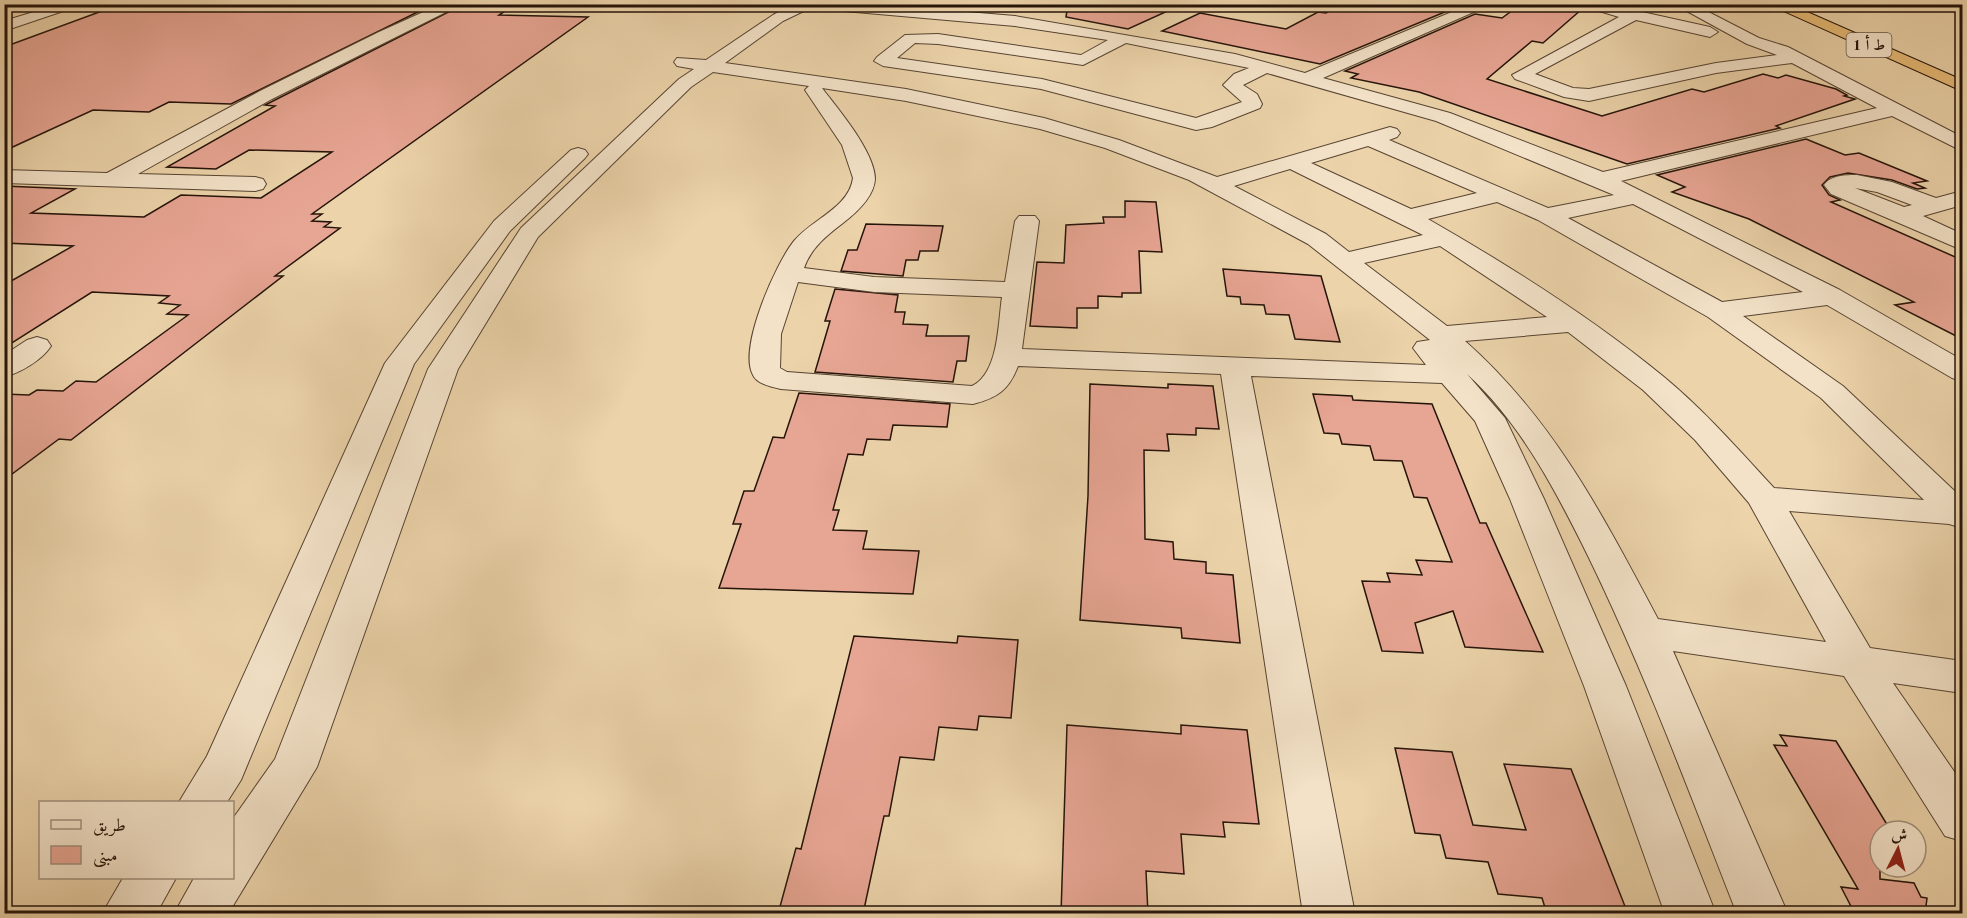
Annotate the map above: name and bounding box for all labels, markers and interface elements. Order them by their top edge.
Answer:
road number: ط أ 1 [1846,33,1892,57]
legend [39,801,234,879]
text: طريق [93,817,126,837]
north arrow [1868,819,1928,879]
text: ش [1891,827,1908,845]
text: مبنى [93,847,118,868]

